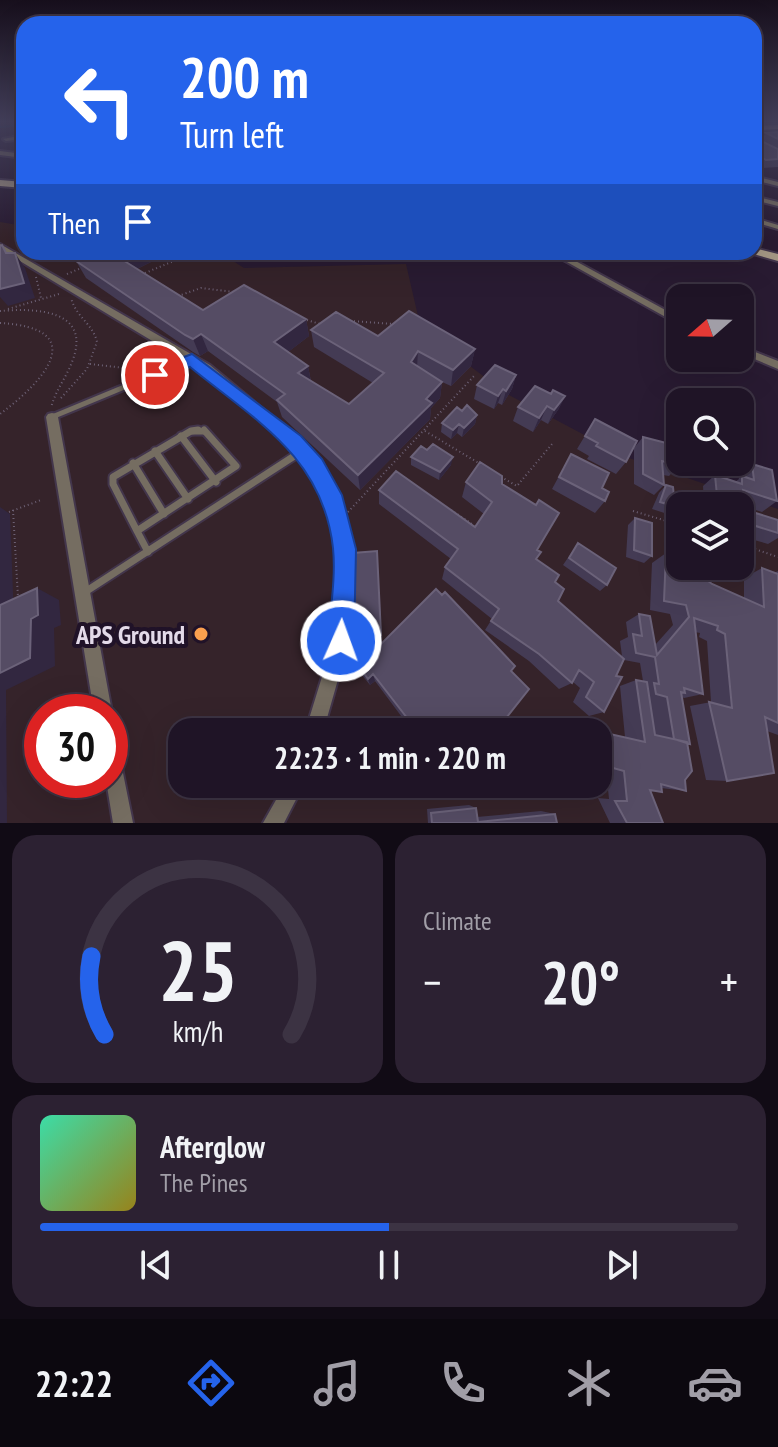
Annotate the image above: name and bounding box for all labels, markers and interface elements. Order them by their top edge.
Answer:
text: 200 m [180,41,309,113]
icon: left [48,48,152,152]
text: Turn left [180,111,284,158]
icon: arrive [116,200,160,244]
text: Then [48,203,100,242]
north arrow [666,284,754,372]
map controls [666,284,754,580]
pin [121,341,189,409]
icon: arrive [133,353,177,397]
button: search [666,388,754,476]
button: layers [666,492,754,580]
position arrow [299,599,383,683]
place label: APS Ground [75,618,185,651]
marker: APS Ground [192,625,210,643]
speed limit sign: 30 [24,694,128,798]
text: 22:23 · 1 min · 220 m [274,738,506,777]
text: Climate [423,904,492,937]
text: 25 [158,916,237,1024]
text: 20° [541,943,620,1021]
text: − [423,953,441,1010]
text: + [720,953,738,1010]
text: km/h [172,1013,223,1050]
text: Afterglow [160,1127,265,1166]
text: The Pines [160,1166,248,1199]
icon: previous [134,1243,178,1287]
icon: pause [367,1243,411,1287]
icon: next [600,1243,644,1287]
icon: directions [183,1355,239,1411]
icon: music [309,1355,365,1411]
icon: phone [435,1355,491,1411]
icon: climate [561,1355,617,1411]
icon: car [687,1355,743,1411]
text: 22:22 [35,1360,113,1407]

